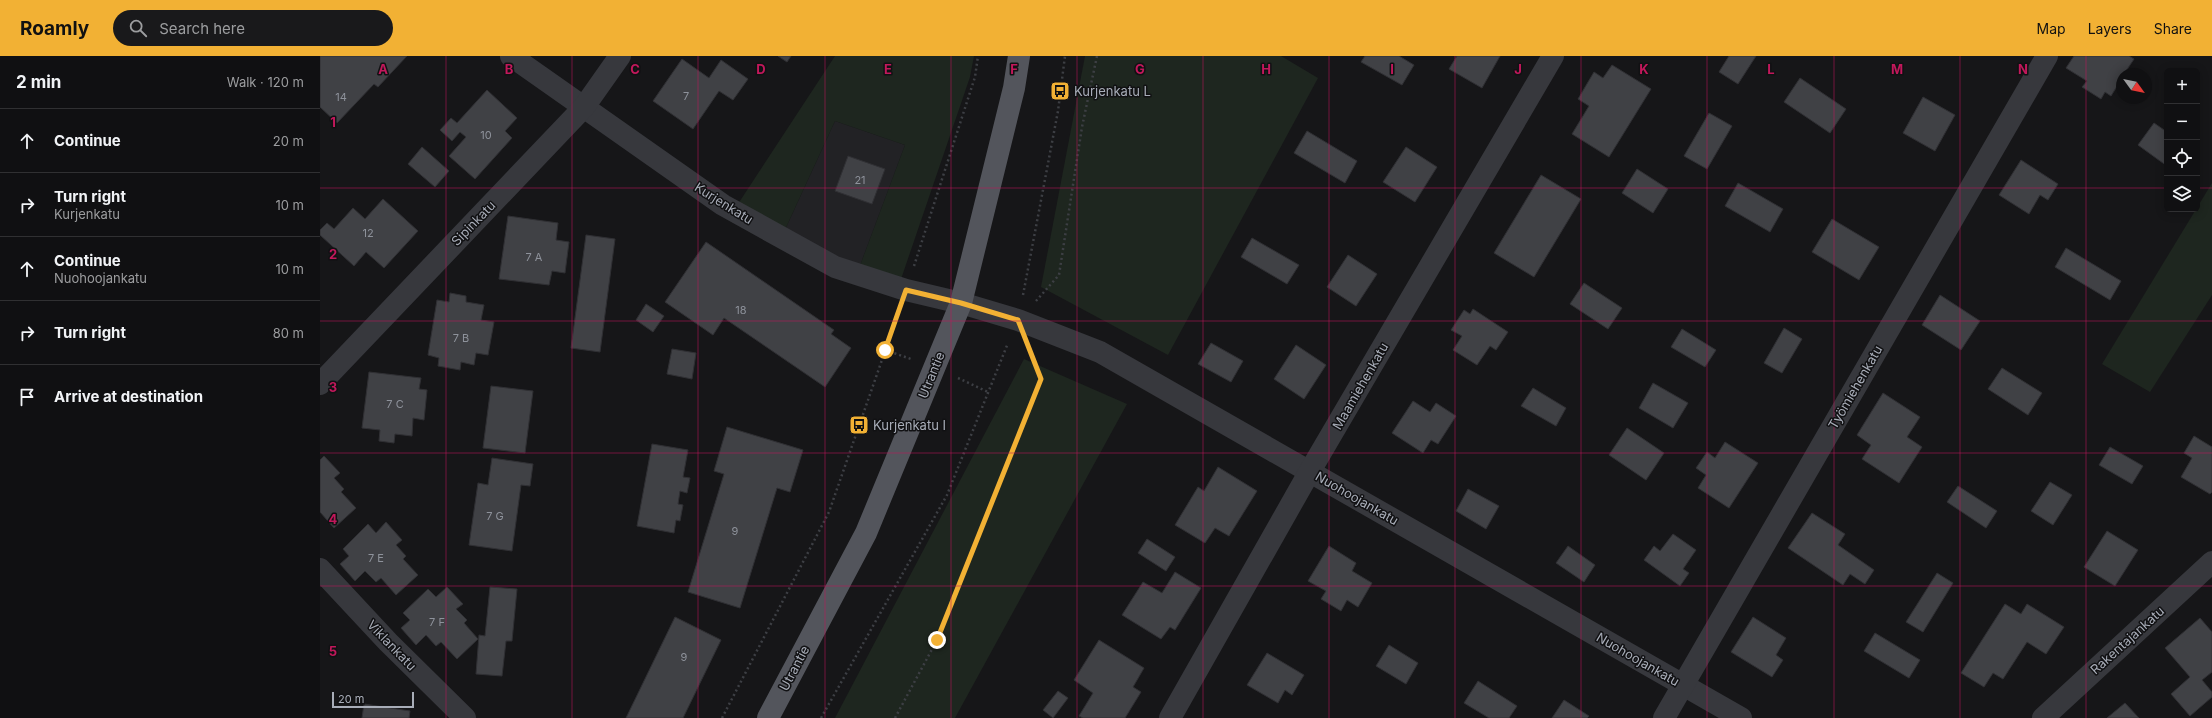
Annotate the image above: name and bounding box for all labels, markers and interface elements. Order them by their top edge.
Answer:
search box [113,10,393,46]
text: Roamly [20,17,89,40]
icon: search [127,17,149,39]
text: Search here [159,19,245,38]
text: Map [2037,20,2066,37]
text: Layers [2088,20,2132,37]
text: Share [2154,20,2192,37]
text: A [378,61,388,77]
text: B [505,61,514,77]
text: C [630,61,640,77]
text: D [756,61,766,77]
text: E [884,61,892,77]
text: F [1010,61,1018,77]
text: G [1135,61,1145,77]
text: H [1261,61,1271,77]
text: I [1390,61,1394,77]
text: J [1514,61,1522,77]
text: K [1639,61,1649,77]
text: L [1767,61,1775,77]
text: M [1891,61,1903,77]
text: N [2018,61,2028,77]
north arrow [2116,68,2152,104]
map controls [2164,68,2200,212]
button: + [2164,68,2200,104]
text: 2 min [16,72,61,92]
text: Walk · 120 m [227,74,304,90]
bus stop icon: Kurjenkatu L [1049,80,1071,102]
place label: Kurjenkatu L [1074,83,1151,99]
house number: 7 [683,89,689,103]
house number: 14 [335,90,347,104]
button: − [2164,104,2200,140]
text: 1 [330,114,336,130]
house number: 10 [480,128,492,142]
icon: ahead [16,130,38,152]
text: Continue [54,131,121,150]
text: 20 m [273,133,304,149]
button: locate [2164,140,2200,176]
house number: 21 [854,173,866,187]
button: layers [2164,176,2200,212]
street label: Kurjenkatu [692,179,756,227]
text: Turn right [54,187,126,206]
icon: right [16,194,38,216]
text: 10 m [275,197,304,213]
street label: Sipinkatu [448,197,498,249]
text: Kurjenkatu [54,206,120,222]
house number: 12 [362,226,374,240]
text: 2 [329,246,337,262]
house number: 7 A [526,250,543,264]
text: Continue [54,251,121,270]
icon: ahead [16,258,38,280]
text: 10 m [275,261,304,277]
text: Nuohoojankatu [54,270,147,286]
house number: 18 [735,303,747,317]
icon: right [16,322,38,344]
text: Turn right [54,323,126,342]
text: 80 m [273,325,304,341]
house number: 7 B [453,331,469,345]
street label: Maamiehenkatu [1329,340,1391,432]
route start [876,341,894,359]
street label: Työmiehenkatu [1825,342,1885,432]
street label: Utrantie [914,349,948,401]
text: 3 [329,379,337,395]
icon: arrive [16,386,38,408]
text: Arrive at destination [54,387,203,406]
house number: 7 C [386,397,404,411]
bus stop icon: Kurjenkatu I [848,414,870,436]
place label: Kurjenkatu I [873,417,946,433]
street label: Nuohoojankatu [1313,468,1401,528]
house number: 7 G [486,509,504,523]
text: 4 [329,511,338,527]
house number: 9 [732,524,739,538]
house number: 7 E [368,551,384,565]
street label: Rakentajankatu [2087,603,2167,677]
house number: 7 F [429,615,445,629]
street label: Viklankatu [364,617,420,673]
street label: Nuohoojankatu [1594,629,1682,689]
route end [928,631,946,649]
text: 5 [329,643,337,659]
street label: Utrantie [775,643,813,693]
house number: 9 [681,650,688,664]
scale bar [332,690,414,709]
text: 20 m [338,692,364,706]

